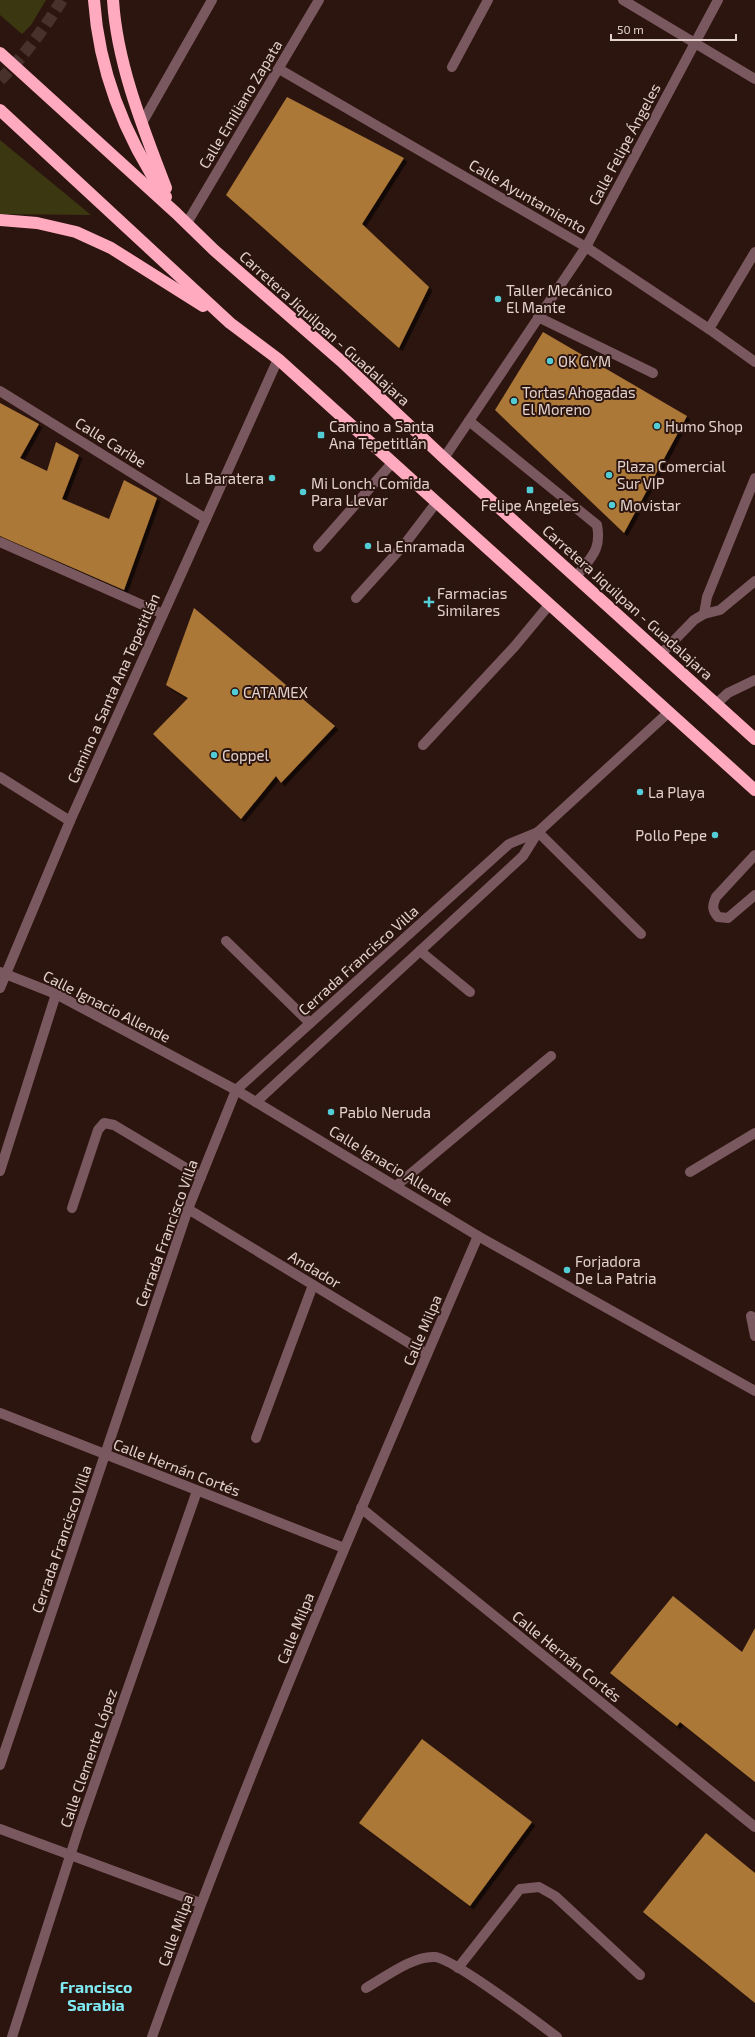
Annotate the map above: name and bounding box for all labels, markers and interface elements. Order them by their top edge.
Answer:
scale bar [611,16,736,42]
text: 50 m [617,22,644,36]
street label: Calle Emiliano Zapata [194,36,286,172]
street label: Calle Felipe Ángeles [584,80,664,208]
street label: Calle Ayuntamiento [466,155,590,237]
street label: Carretera Jiquilpan - Guadalajara [235,247,414,410]
place label: Taller Mecánico El Mante [506,281,613,316]
marker: Taller Mecánico El Mante [493,294,503,304]
place label: OK GYM [558,352,611,370]
marker: OK GYM [545,356,555,366]
place label: Tortas Ahogadas El Moreno [522,383,636,418]
marker: Tortas Ahogadas El Moreno [509,396,519,406]
street label: Calle Caribe [72,413,150,471]
place label: Camino a Santa Ana Tepetitlán [329,417,434,452]
place label: Humo Shop [665,417,743,435]
marker: Humo Shop [652,421,662,431]
marker: Camino a Santa Ana Tepetitlán [316,430,326,440]
place label: Plaza Comercial Sur VIP [617,457,726,492]
place label: La Baratera [185,469,264,487]
marker: Plaza Comercial Sur VIP [604,470,614,480]
marker: La Baratera [267,473,277,483]
place label: Mi Lonch. Comida Para Llevar [311,474,430,509]
marker: Felipe Angeles [525,485,535,495]
marker: Mi Lonch. Comida Para Llevar [298,487,308,497]
place label: Felipe Angeles [481,496,579,514]
place label: Movistar [620,496,681,514]
marker: Movistar [607,500,617,510]
street label: Carretera Jiquilpan - Guadalajara [538,521,717,684]
place label: La Enramada [376,537,465,555]
marker: La Enramada [363,541,373,551]
place label: Farmacias Similares [437,584,507,619]
street label: Camino a Santa Ana Tepetitlán [63,590,163,786]
marker: Farmacias Similares [424,597,434,607]
place label: CATAMEX [243,683,308,701]
marker: CATAMEX [230,687,240,697]
place label: Coppel [222,746,270,764]
marker: Coppel [209,750,219,760]
place label: La Playa [648,783,705,801]
marker: La Playa [635,787,645,797]
place label: Pollo Pepe [635,826,707,844]
marker: Pollo Pepe [710,830,720,840]
street label: Cerrada Francisco Villa [294,901,422,1019]
street label: Calle Ignacio Allende [40,966,174,1046]
place label: Pablo Neruda [339,1103,431,1121]
marker: Pablo Neruda [326,1107,336,1117]
street label: Calle Ignacio Allende [326,1121,456,1209]
street label: Cerrada Francisco Villa [131,1157,201,1309]
street label: Andador [286,1246,344,1292]
place label: Forjadora De La Patria [575,1252,656,1287]
marker: Forjadora De La Patria [562,1265,572,1275]
street label: Calle Milpa [399,1292,445,1368]
street label: Calle Hernán Cortés [111,1434,243,1500]
street label: Cerrada Francisco Villa [27,1463,95,1615]
street label: Calle Milpa [273,1590,317,1666]
street label: Calle Hernán Cortés [509,1607,625,1705]
street label: Calle Clemente López [56,1686,120,1830]
street label: Calle Milpa [154,1892,196,1968]
district label: Francisco Sarabia [60,1977,132,2014]

